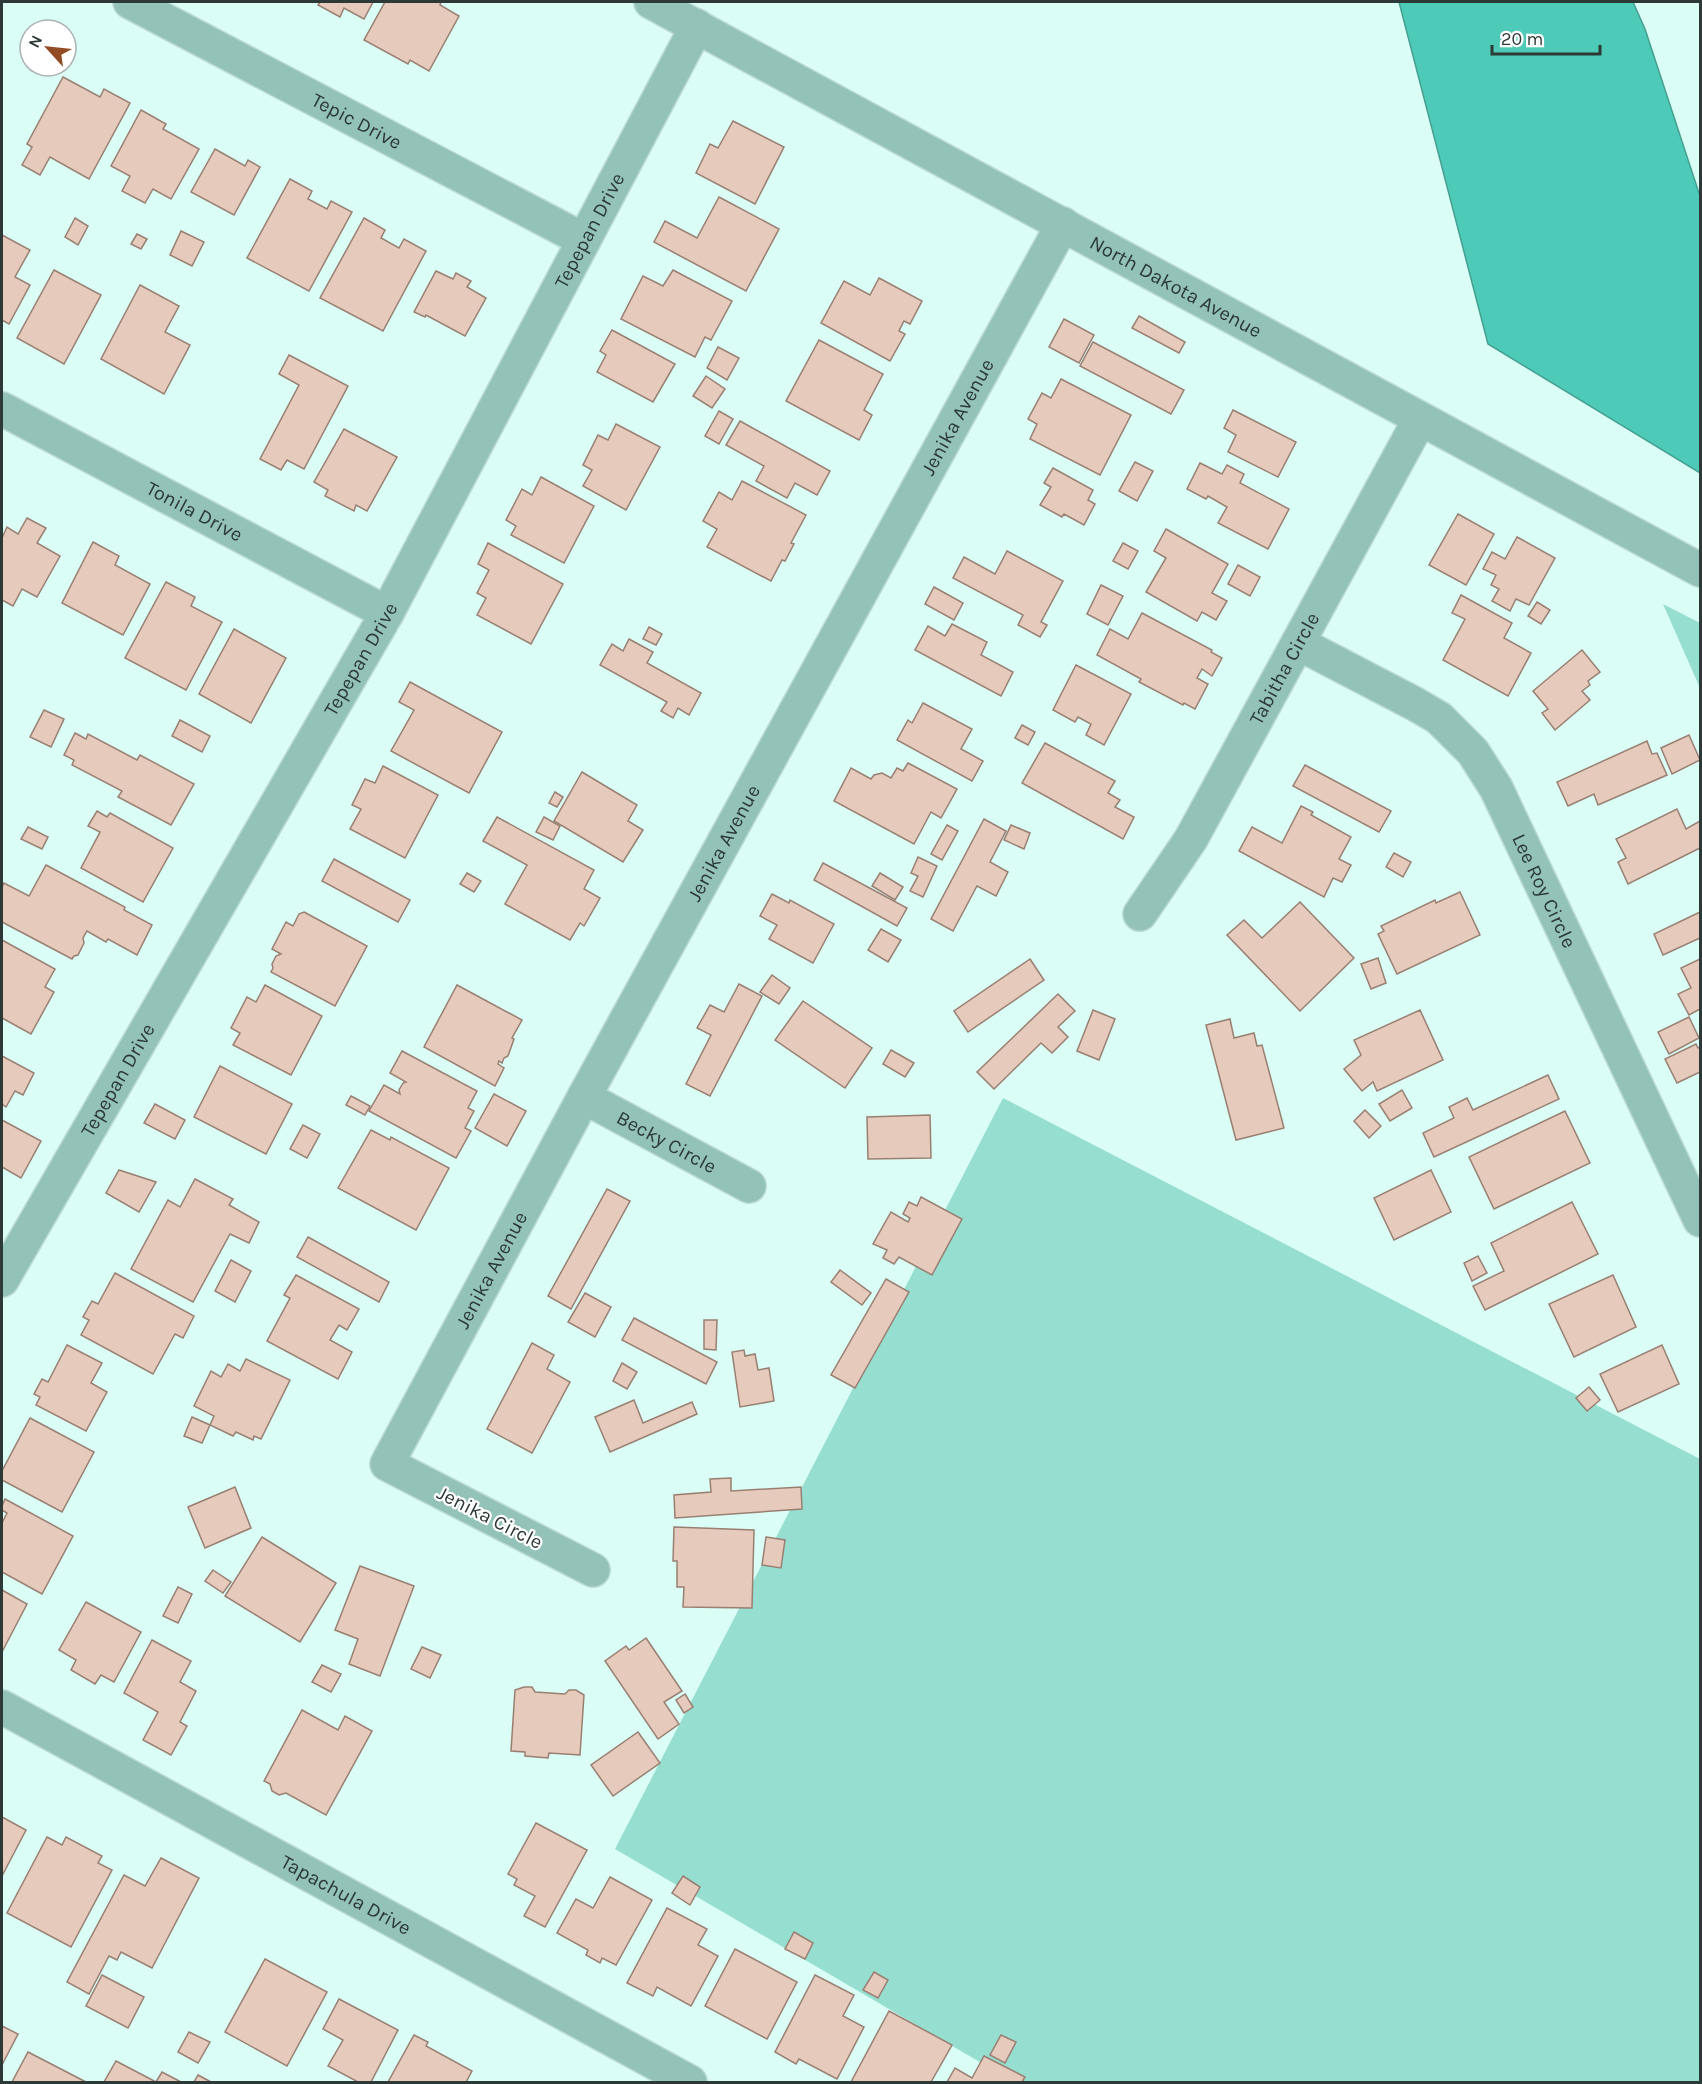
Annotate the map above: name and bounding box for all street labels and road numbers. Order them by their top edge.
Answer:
street label: Tepic Drive [308,88,405,154]
street label: Tepepan Drive [550,169,629,292]
street label: North Dakota Avenue [1086,231,1266,342]
street label: Jenika Avenue [916,355,999,479]
street label: Tonila Drive [142,477,246,546]
street label: Tepepan Drive [319,599,402,720]
street label: Tabitha Circle [1245,609,1324,729]
street label: Jenika Avenue [683,781,765,905]
street label: Lee Roy Circle [1507,830,1581,952]
street label: Tepepan Drive [76,1019,160,1141]
street label: Becky Circle [613,1106,720,1178]
street label: Jenika Avenue [451,1208,532,1333]
street label: Jenika Circle [433,1481,546,1554]
street label: Tapachula Drive [277,1850,415,1940]

